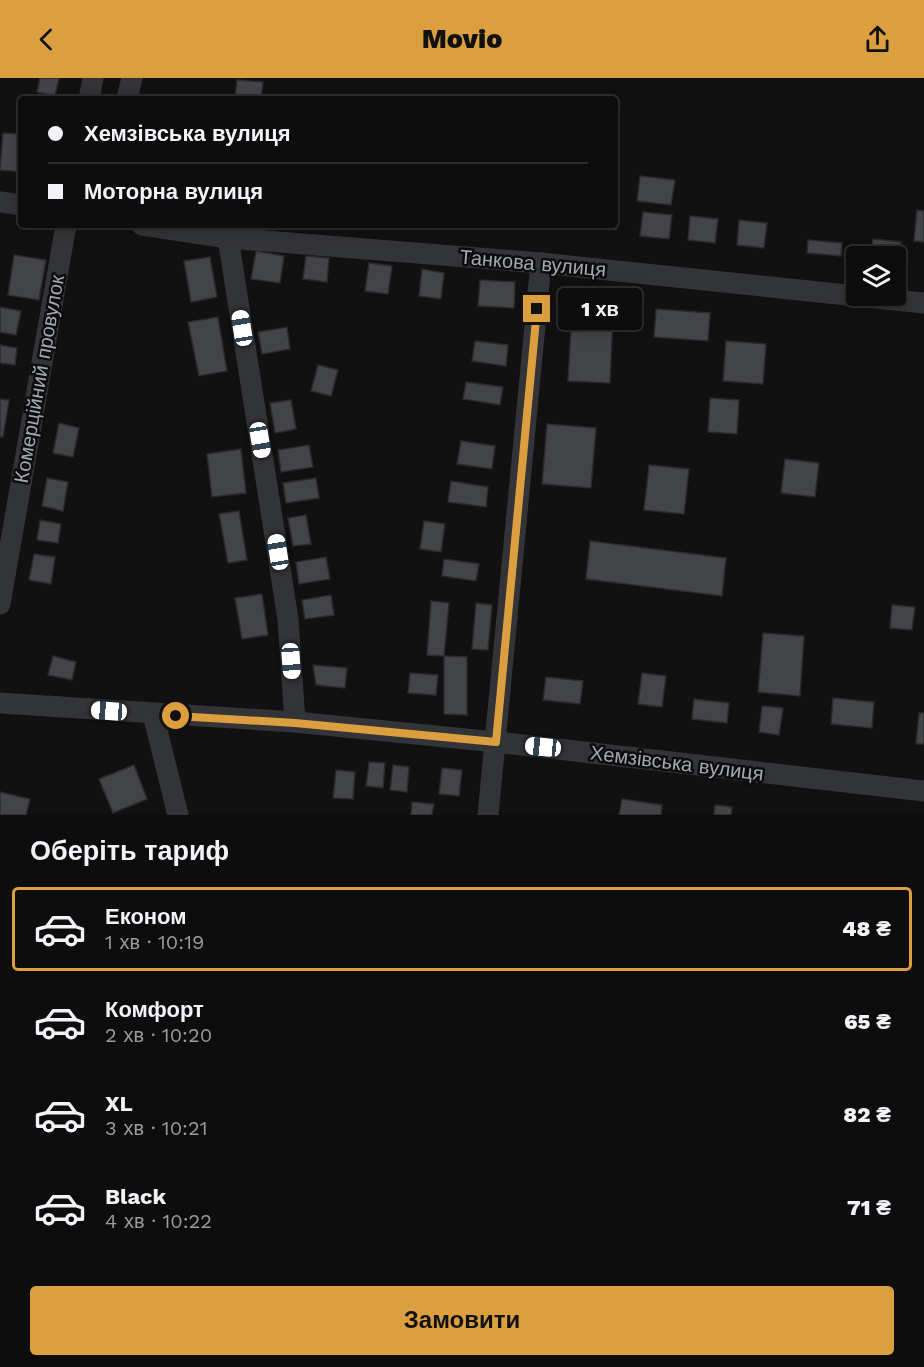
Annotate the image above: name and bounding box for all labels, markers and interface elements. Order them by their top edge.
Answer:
icon: back [30,23,63,56]
text: Movio [422,23,502,55]
icon: share [861,23,894,56]
text: Хемзівська вулиця [84,121,291,146]
text: Моторна вулиця [84,179,263,204]
street label: Танкова вулиця [459,245,607,281]
map controls [846,246,906,306]
button: layers [846,246,906,306]
street label: Комерційний провулок [9,273,69,485]
callout: 1 хв [558,288,642,330]
route end [523,295,550,322]
text: 1 хв [581,297,619,321]
car [230,309,254,347]
car [248,421,272,459]
car [266,533,290,571]
car [281,642,301,680]
car [90,701,128,721]
route start [162,702,189,729]
car [524,736,562,758]
street label: Хемзівська вулиця [589,740,765,786]
text: Оберіть тариф [30,835,229,867]
icon: car [33,902,87,956]
text: Економ [105,904,187,929]
text: 48 ₴ [842,916,891,941]
text: 1 хв · 10:19 [105,930,204,954]
icon: car [33,995,87,1049]
text: Комфорт [105,997,204,1022]
text: 65 ₴ [844,1009,891,1034]
text: 2 хв · 10:20 [105,1023,212,1047]
icon: car [33,1088,87,1142]
text: XL [105,1091,133,1116]
text: 82 ₴ [843,1102,891,1127]
text: 3 хв · 10:21 [105,1116,208,1140]
icon: car [33,1181,87,1235]
text: Black [105,1184,166,1209]
text: 71 ₴ [847,1195,891,1220]
text: 4 хв · 10:22 [105,1209,212,1233]
button: Замовити [30,1286,894,1355]

